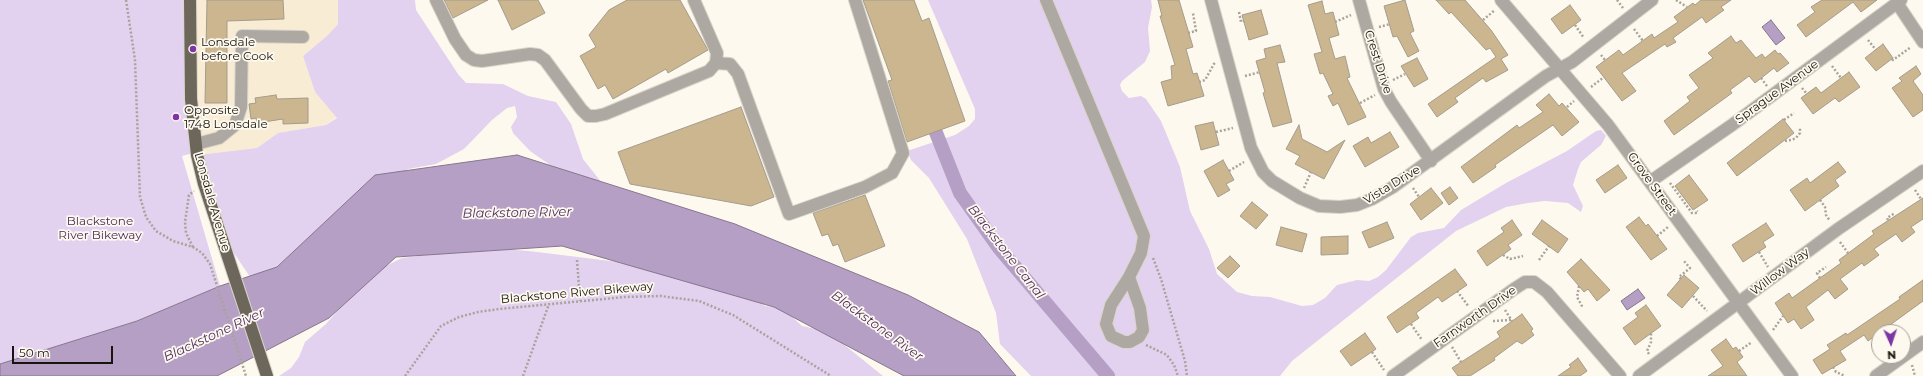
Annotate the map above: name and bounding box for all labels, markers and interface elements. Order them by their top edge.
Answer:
street label: Crest Drive [1361,29,1395,95]
place label: Lonsdale before Cook [201,35,273,63]
marker: Lonsdale before Cook [188,44,198,54]
street label: Sprague Avenue [1733,57,1821,127]
place label: Opposite 1748 Lonsdale [184,103,268,131]
marker: Opposite 1748 Lonsdale [171,112,181,122]
street label: Grove Street [1624,150,1680,218]
street label: Lonsdale Avenue [191,151,233,253]
street label: Vista Drive [1361,162,1423,208]
water label: Blackstone Canal [964,202,1048,302]
water label: Blackstone River [462,204,572,222]
park label: Blackstone River Bikeway [58,214,142,242]
street label: Willow Way [1748,245,1812,299]
street label: Blackstone River Bikeway [500,279,654,307]
street label: Farnworth Drive [1431,283,1519,351]
water label: Blackstone River [828,288,926,364]
water label: Blackstone River [161,305,267,365]
north arrow [1871,324,1911,364]
scale bar [14,338,115,364]
text: 50 m [19,345,50,360]
text: N [1887,348,1896,362]

